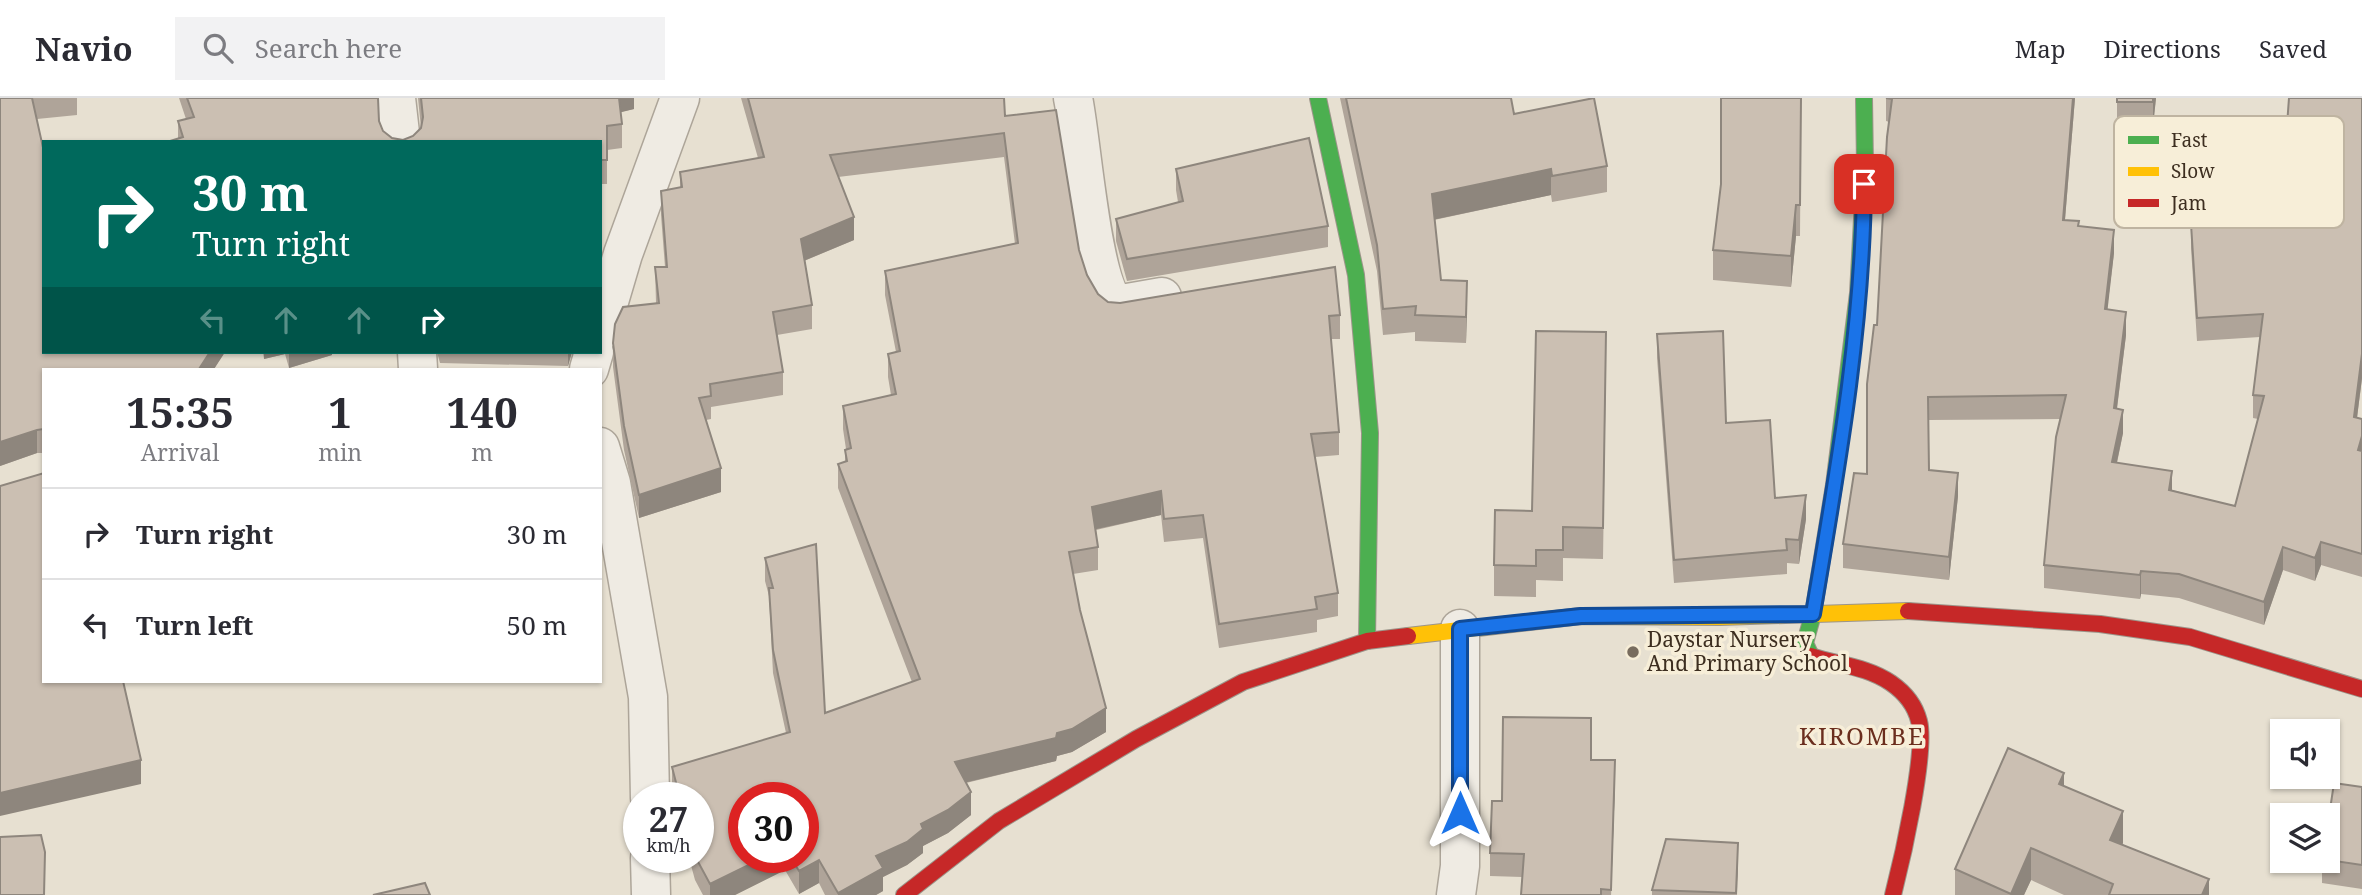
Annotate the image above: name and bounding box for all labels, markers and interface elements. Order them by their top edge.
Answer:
search box [175,17,665,80]
text: Navio [35,26,133,71]
icon: search [199,29,237,67]
text: Search here [255,30,402,66]
text: Map [2015,32,2066,65]
text: Directions [2104,32,2221,65]
text: Saved [2259,32,2327,65]
legend [2114,116,2344,228]
text: Fast [2171,127,2208,153]
pin [1834,154,1894,214]
text: Slow [2171,158,2215,184]
text: 30 m [192,159,308,225]
icon: arrive [1845,165,1883,203]
icon: right [77,168,168,259]
text: Jam [2170,190,2206,216]
text: Turn right [192,222,350,265]
icon: left [194,301,232,339]
icon: ahead [267,301,305,339]
icon: ahead [340,301,378,339]
icon: right [413,301,451,339]
text: 15:35 [126,383,234,440]
text: 1 [328,383,352,440]
text: 140 [446,383,518,440]
text: Arrival [141,436,219,468]
text: min [318,436,362,468]
text: m [471,436,493,468]
icon: right [77,515,115,553]
text: Turn right [136,516,273,552]
text: 30 m [507,516,567,552]
icon: left [77,606,115,644]
text: Turn left [136,607,253,643]
text: 50 m [507,607,567,643]
place label: Daystar Nursery And Primary School [1647,625,1848,677]
marker: Daystar Nursery And Primary School [1625,644,1641,660]
district label: KIROMBE [1799,719,1925,752]
map controls [2270,719,2340,873]
button: sound [2270,719,2340,789]
position arrow [1423,776,1497,850]
speed limit sign: 30 [728,782,819,873]
text: 27 [649,795,688,842]
button: layers [2270,803,2340,873]
text: km/h [646,833,691,857]

